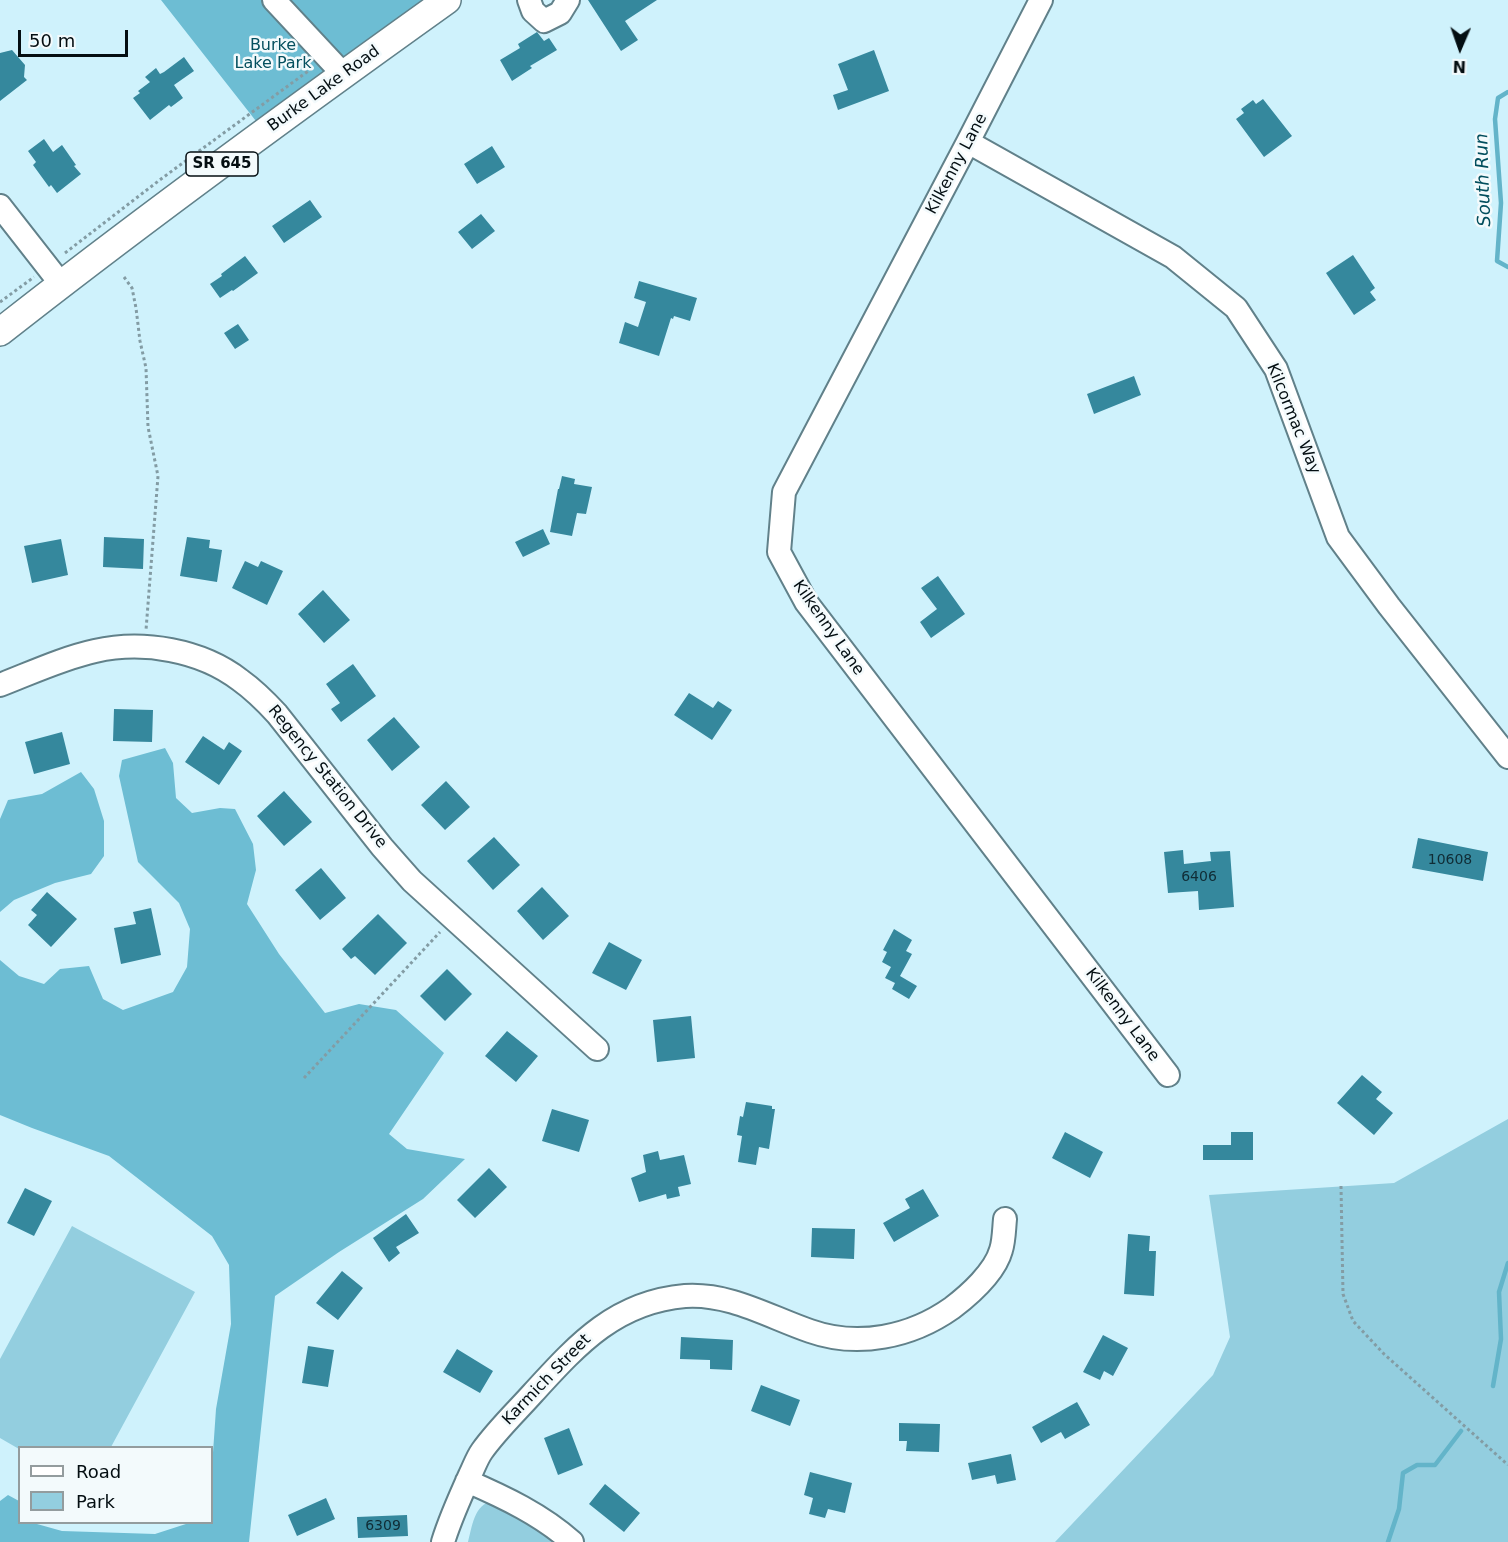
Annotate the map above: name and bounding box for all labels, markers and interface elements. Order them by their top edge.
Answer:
scale bar [21,18,130,56]
north arrow [1430,18,1490,78]
text: 50 m [29,30,75,51]
park label: Burke Lake Park [235,36,311,74]
street label: Burke Lake Road [264,42,384,136]
text: N [1452,57,1466,76]
street label: Kilkenny Lane [922,110,992,218]
water label: South Run [1472,133,1496,227]
road number: SR 645 [186,152,258,176]
street label: Kilcormac Way [1262,361,1324,477]
street label: Kilkenny Lane [788,577,868,679]
street label: Regency Station Drive [263,702,391,852]
house number: 10608 [1428,852,1472,868]
house number: 6406 [1181,869,1217,885]
street label: Kilkenny Lane [1081,965,1163,1065]
street label: Karmich Street [499,1331,595,1429]
legend [18,1446,213,1524]
text: Road [76,1461,121,1482]
text: Park [76,1491,115,1512]
house number: 6309 [365,1518,401,1534]

